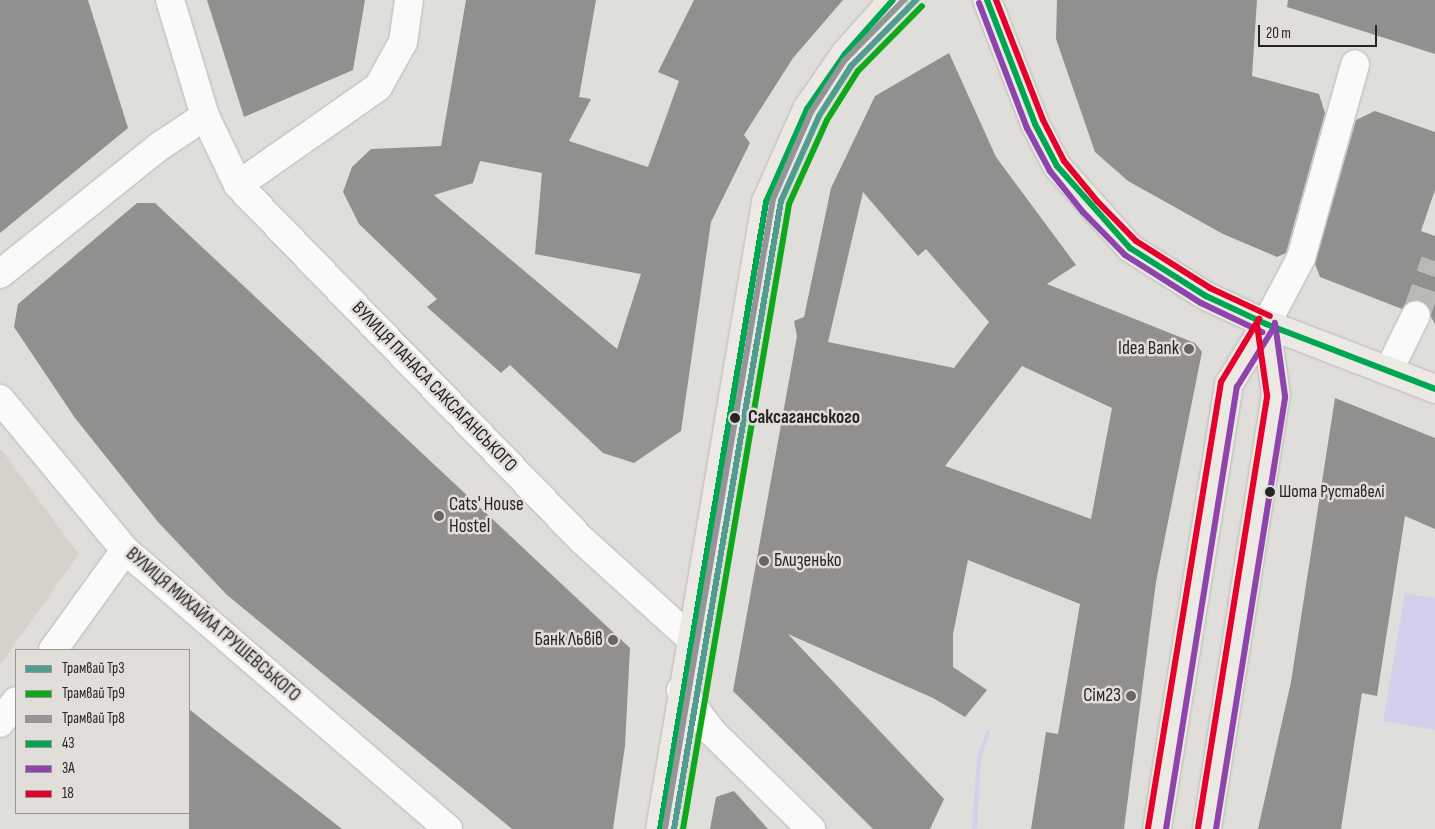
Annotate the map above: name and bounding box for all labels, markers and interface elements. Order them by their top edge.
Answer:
scale bar [1260,15,1379,47]
text: 20 m [1266,24,1291,43]
street label: ВУЛИЦЯ ПАНАСА САКСАГАНСЬКОГО [347,297,521,477]
place label: Idea Bank [1118,338,1179,360]
marker: Idea Bank [1183,343,1195,355]
place label: Саксаганського [748,407,860,429]
marker: Саксаганського [726,409,744,427]
place label: Шота Руставелі [1279,481,1385,503]
marker: Шота Руставелі [1265,487,1275,497]
place label: Cats' House Hostel [449,494,524,538]
marker: Cats' House Hostel [433,510,445,522]
street label: ВУЛИЦЯ МИХАЙЛА ГРУШЕВСЬКОГО [121,543,305,707]
place label: Близенько [774,550,842,572]
marker: Близенько [758,555,770,567]
place label: Банк Львів [534,629,603,651]
marker: Банк Львів [607,634,619,646]
legend [15,649,190,814]
text: Трамвай Тр3 [62,659,124,678]
text: Трамвай Тр9 [62,684,125,703]
place label: Сім23 [1083,685,1121,707]
marker: Сім23 [1125,690,1137,702]
text: Трамвай Тр8 [62,709,125,728]
text: 43 [62,734,75,753]
text: 3А [62,759,75,778]
text: 18 [62,784,74,803]

